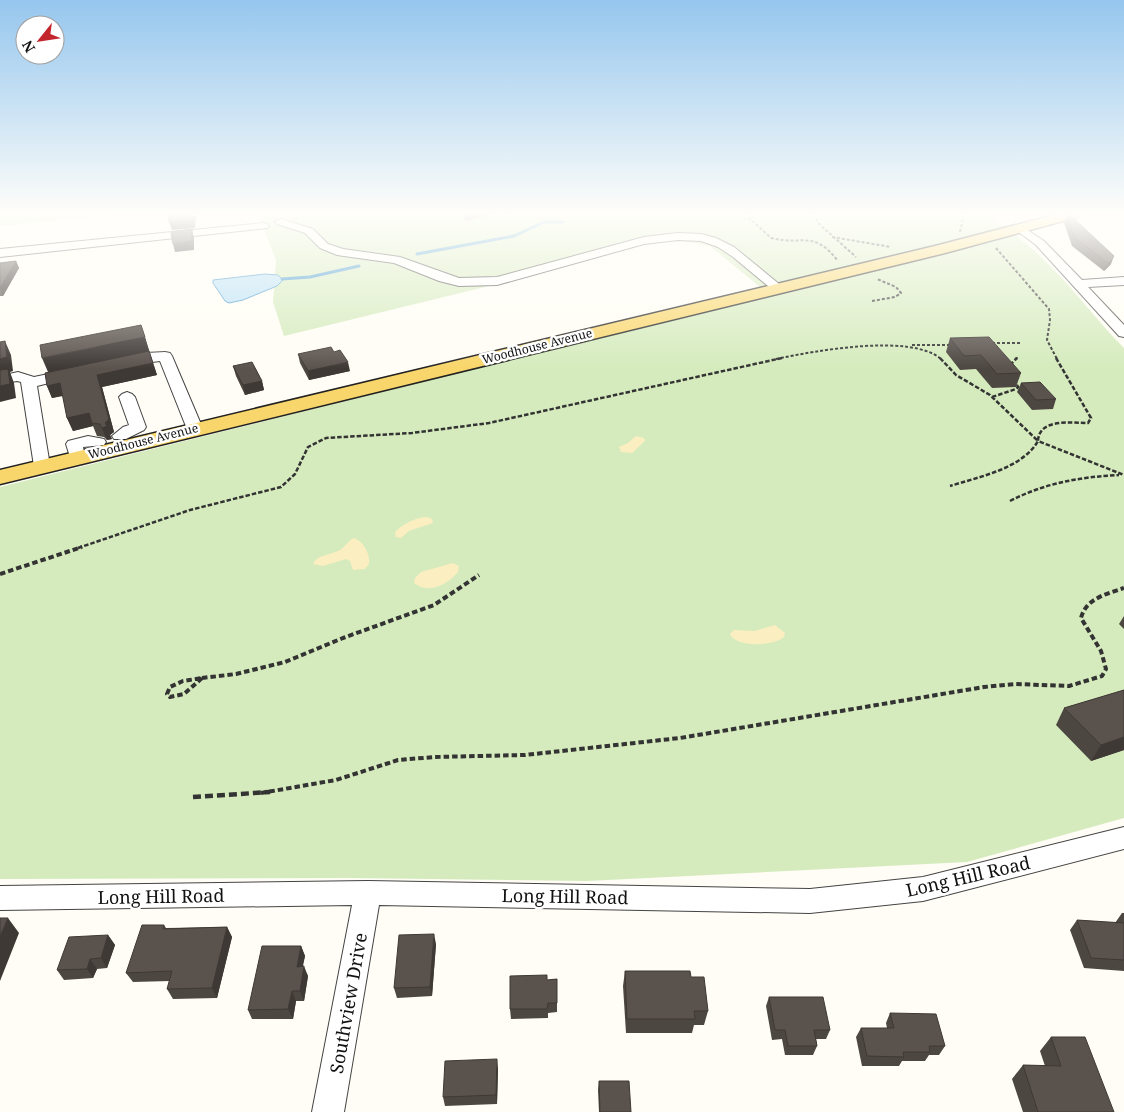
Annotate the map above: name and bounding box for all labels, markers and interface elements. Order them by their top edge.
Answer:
north arrow [15,15,65,65]
text: N [17,37,39,56]
street label: Woodhouse Avenue [480,324,594,368]
street label: Woodhouse Avenue [86,419,200,463]
street label: Long Hill Road [904,850,1032,902]
street label: Long Hill Road [97,883,225,909]
street label: Long Hill Road [501,883,629,909]
street label: Southview Drive [324,931,372,1075]

